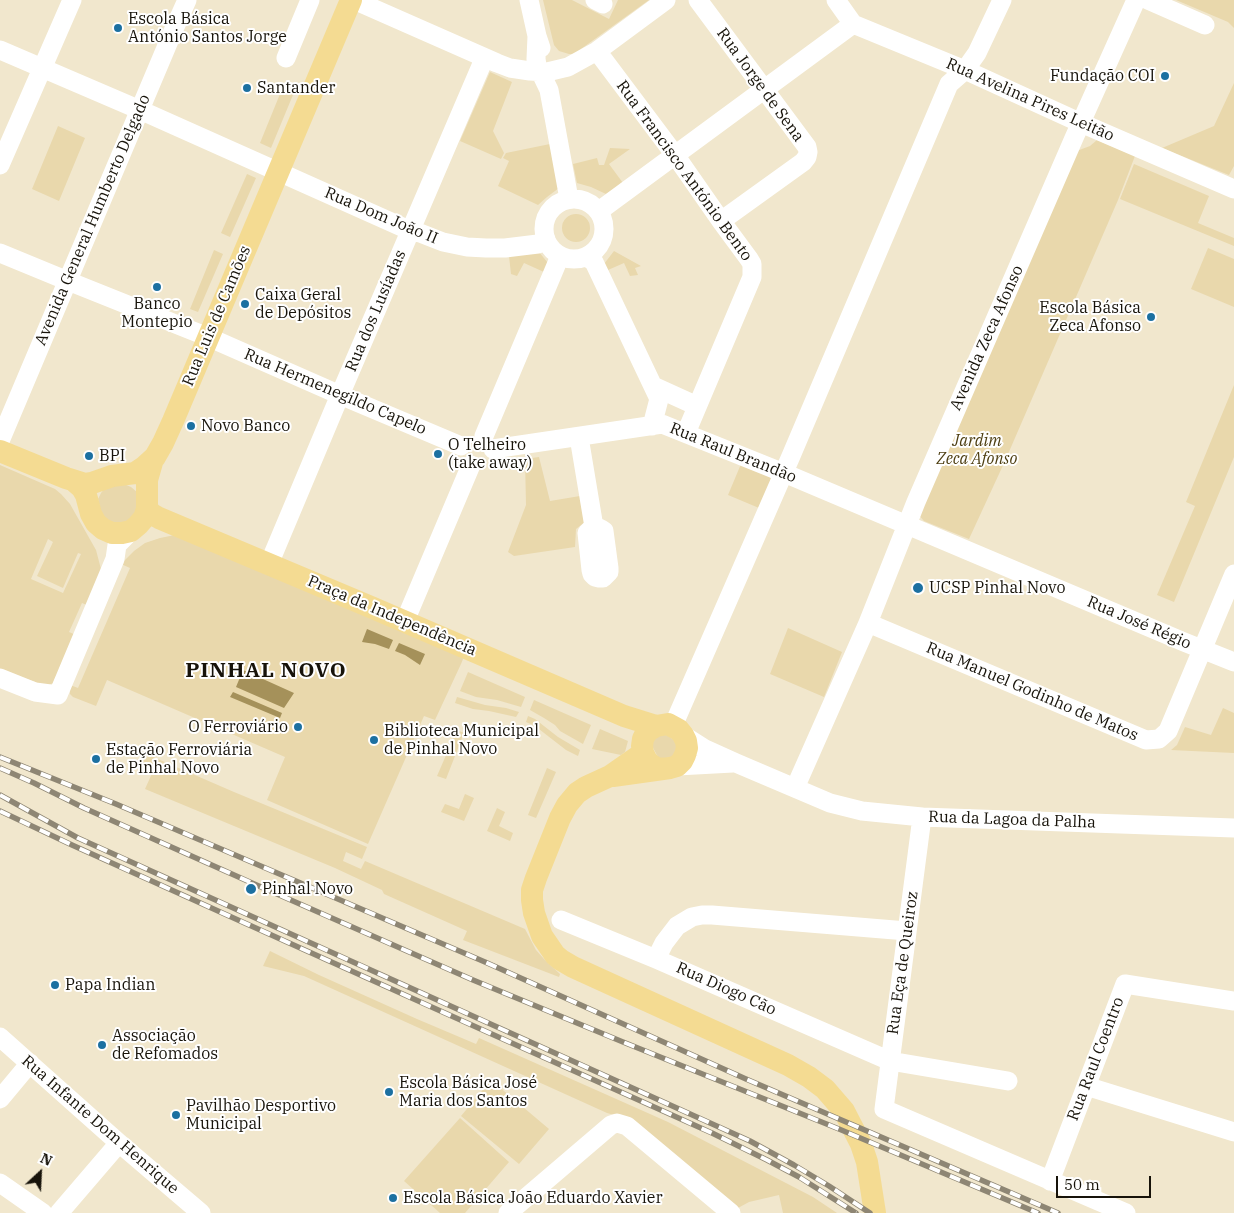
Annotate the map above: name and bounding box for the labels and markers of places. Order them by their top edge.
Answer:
place label: Escola Básica António Santos Jorge [128,9,287,47]
marker: Escola Básica António Santos Jorge [112,22,124,34]
place label: Fundação COI [1050,66,1155,86]
marker: Fundação COI [1159,70,1171,82]
place label: Santander [257,78,335,98]
marker: Santander [241,82,253,94]
marker: Banco Montepio [151,281,163,293]
place label: Caixa Geral de Depósitos [255,285,351,323]
place label: Banco Montepio [121,294,193,332]
marker: Caixa Geral de Depósitos [239,298,251,310]
place label: Escola Básica Zeca Afonso [1039,298,1141,336]
marker: Escola Básica Zeca Afonso [1145,311,1157,323]
place label: Novo Banco [201,416,290,436]
marker: Novo Banco [185,420,197,432]
place label: O Telheiro (take away) [448,435,532,473]
place label: BPI [99,446,125,466]
marker: O Telheiro (take away) [432,448,444,460]
marker: BPI [83,450,95,462]
place label: UCSP Pinhal Novo [929,578,1065,598]
marker: UCSP Pinhal Novo [911,581,925,595]
place label: O Ferroviário [188,717,288,737]
marker: O Ferroviário [292,721,304,733]
place label: Biblioteca Municipal de Pinhal Novo [384,721,539,759]
marker: Biblioteca Municipal de Pinhal Novo [368,734,380,746]
place label: Estação Ferroviária de Pinhal Novo [106,740,252,778]
marker: Estação Ferroviária de Pinhal Novo [90,753,102,765]
place label: Pinhal Novo [262,879,353,899]
marker: Pinhal Novo [244,882,258,896]
place label: Papa Indian [65,975,155,995]
marker: Papa Indian [49,979,61,991]
place label: Associação de Refomados [112,1026,218,1064]
marker: Associação de Refomados [96,1039,108,1051]
place label: Escola Básica José Maria dos Santos [399,1073,537,1111]
marker: Escola Básica José Maria dos Santos [383,1086,395,1098]
place label: Pavilhão Desportivo Municipal [186,1096,336,1134]
marker: Pavilhão Desportivo Municipal [170,1109,182,1121]
place label: Escola Básica João Eduardo Xavier [403,1188,663,1208]
marker: Escola Básica João Eduardo Xavier [387,1192,399,1204]

